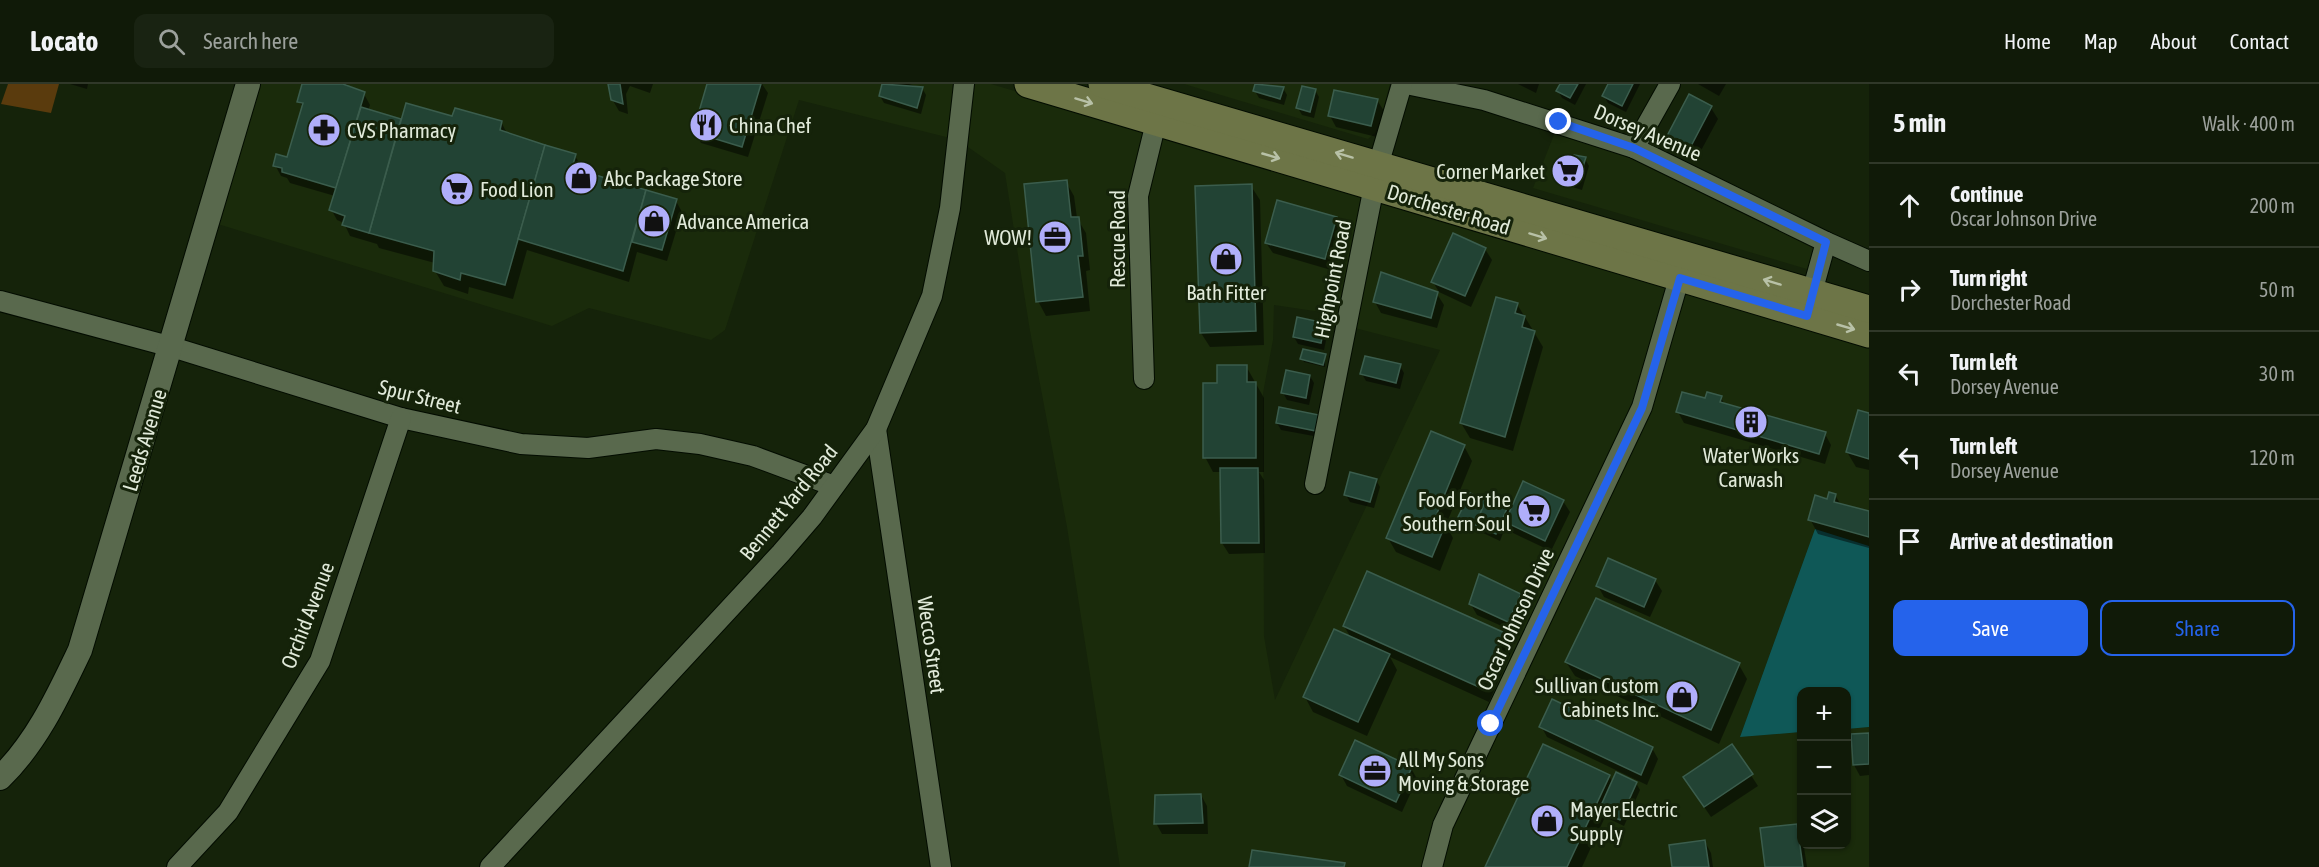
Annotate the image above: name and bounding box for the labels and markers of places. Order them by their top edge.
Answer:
restaurant icon: China Chef [688,107,724,143]
pharmacy icon: CVS Pharmacy [306,112,342,148]
place label: China Chef [729,113,811,137]
place label: CVS Pharmacy [347,118,457,142]
supermarket icon: Corner Market [1550,153,1586,189]
place label: Corner Market [1436,159,1545,183]
shop icon: Abc Package Store [563,160,599,196]
place label: Abc Package Store [604,166,743,190]
supermarket icon: Food Lion [439,171,475,207]
place label: Food Lion [480,177,554,201]
shop icon: Advance America [636,203,672,239]
place label: Advance America [677,209,809,233]
office icon: WOW! [1037,219,1073,255]
place label: WOW! [984,225,1032,249]
shop icon: Bath Fitter [1208,241,1244,277]
place label: Bath Fitter [1186,280,1267,304]
building icon: Water Works Carwash [1733,404,1769,440]
place label: Water Works Carwash [1703,443,1799,491]
place label: Food For the Southern Soul [1403,487,1511,535]
supermarket icon: Food For the Southern Soul [1516,493,1552,529]
place label: Sullivan Custom Cabinets Inc. [1535,673,1659,721]
shop icon: Sullivan Custom Cabinets Inc. [1664,679,1700,715]
place label: All My Sons Moving & Storage [1398,747,1529,795]
office icon: All My Sons Moving & Storage [1357,753,1393,789]
place label: Mayer Electric Supply [1570,797,1677,845]
shop icon: Mayer Electric Supply [1529,803,1565,839]

